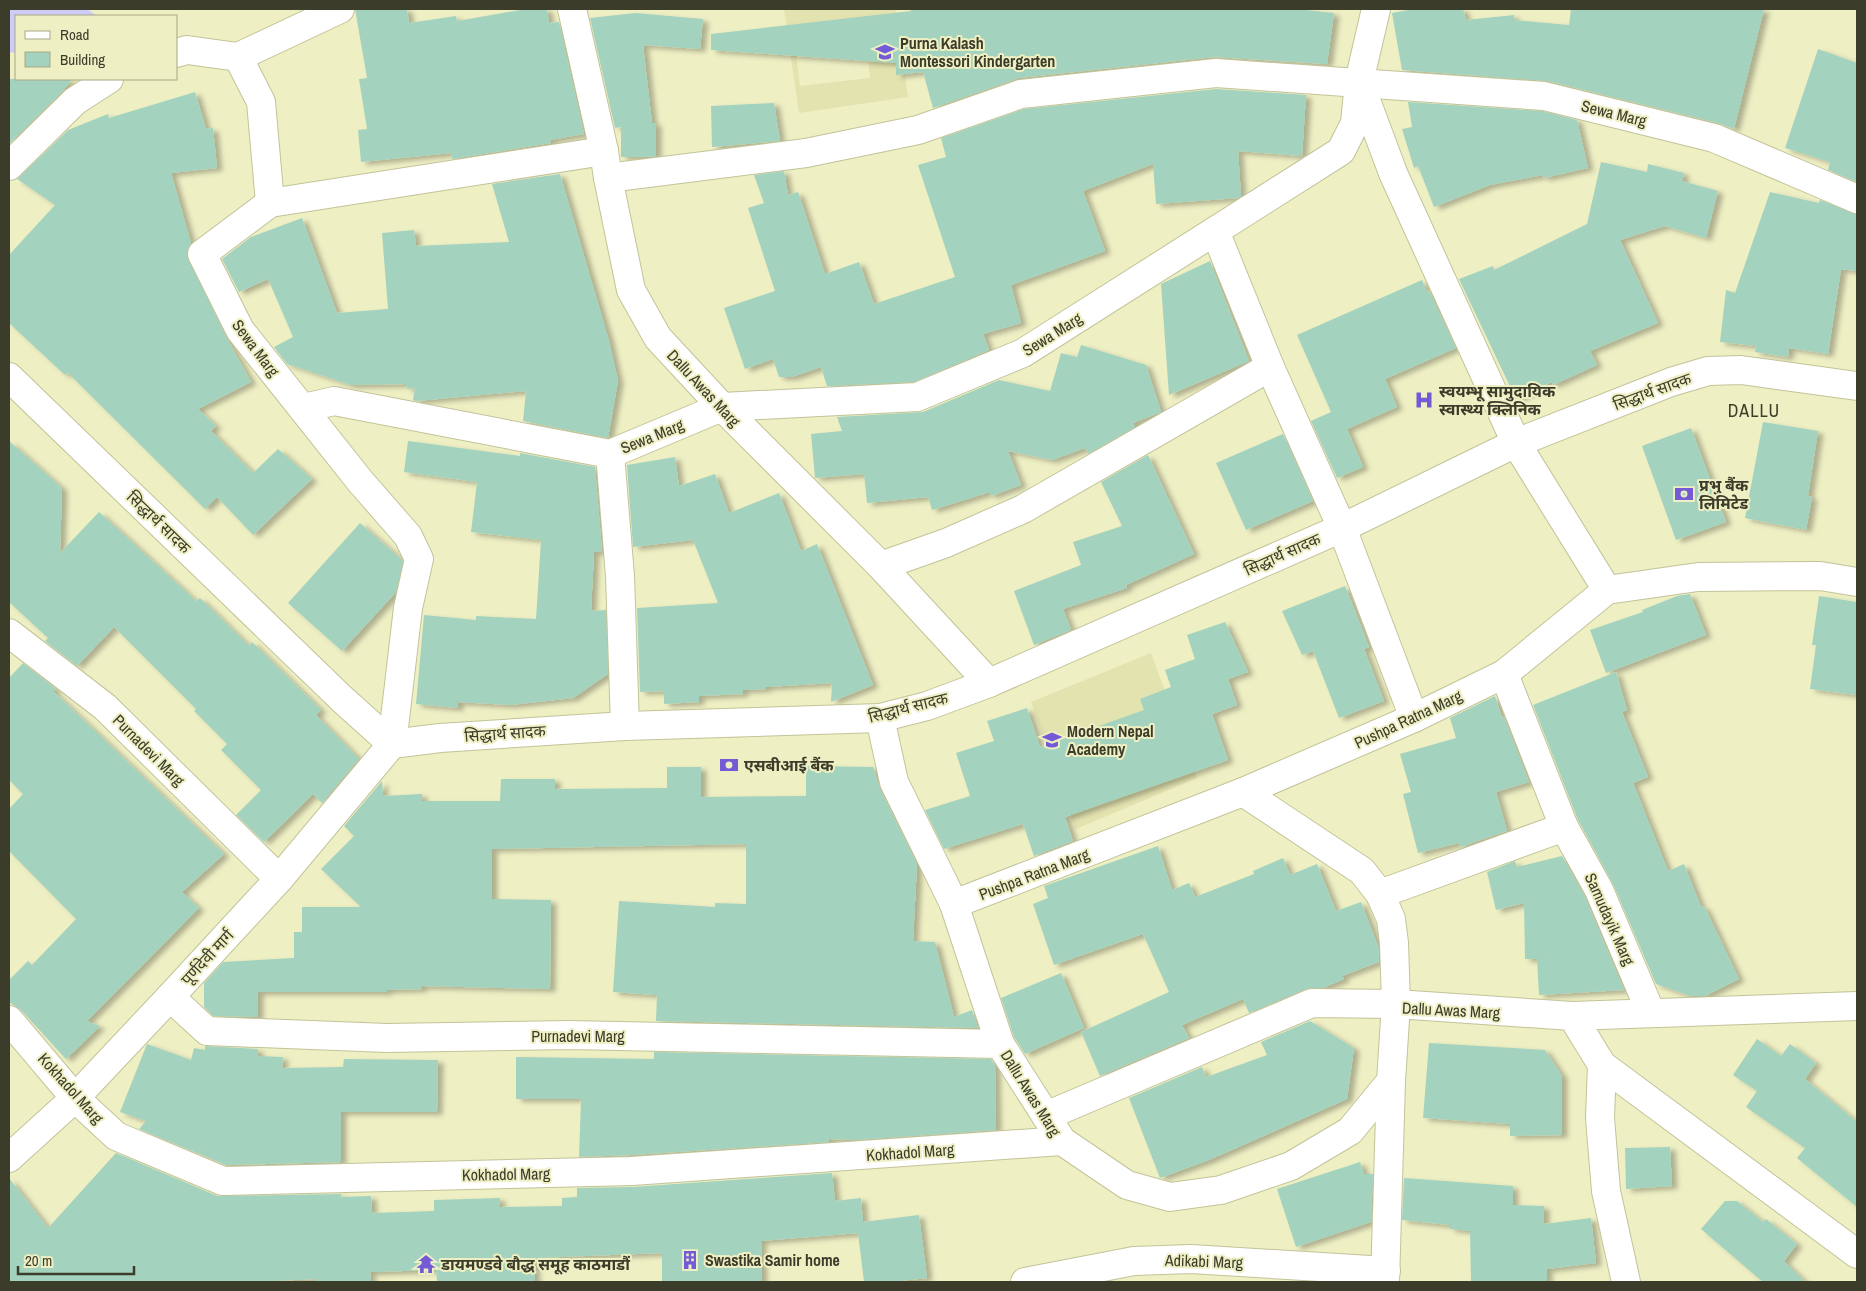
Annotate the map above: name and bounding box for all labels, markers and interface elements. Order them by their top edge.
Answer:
legend [15,15,178,80]
text: Road [60,24,89,45]
place label: Purna Kalash Montessori Kindergarten [900,32,1055,72]
school or university icon: Purna Kalash Montessori Kindergarten [874,41,896,63]
text: Building [60,49,105,70]
street label: Sewa Marg [1579,94,1650,132]
street label: Sewa Marg [1018,307,1087,361]
street label: Sewa Marg [227,315,285,382]
street label: Dallu Awas Marg [662,345,746,432]
street label: सिद्धार्थ सादक [1610,366,1695,415]
place label: स्वयम्भू सामुदायिक स्वास्थ्य क्लिनिक [1439,380,1556,420]
hospital icon: स्वयम्भू सामुदायिक स्वास्थ्य क्लिनिक [1413,389,1435,411]
district label: DALLU [1728,398,1780,423]
street label: Sewa Marg [617,413,688,459]
place label: प्रभु बैंक लिमिटेड [1699,474,1749,514]
bank icon: प्रभु बैंक लिमिटेड [1673,483,1695,505]
street label: सिद्धार्थ सादक [122,486,196,559]
street label: सिद्धार्थ सादक [1240,527,1324,581]
street label: Pushpa Ratna Marg [1350,684,1466,754]
street label: सिद्धार्थ सादक [866,686,951,728]
street label: Purnadevi Marg [108,709,190,791]
street label: सिद्धार्थ सादक [464,719,547,747]
place label: Modern Nepal Academy [1067,720,1154,760]
school or university icon: Modern Nepal Academy [1041,729,1063,751]
bank icon: एसबीआई बैंक [718,754,740,776]
place label: एसबीआई बैंक [744,754,834,776]
street label: Pushpa Ratna Marg [976,843,1093,905]
street label: Samudayik Marg [1580,869,1641,969]
street label: पूर्णदेवी मार्ग [176,924,239,990]
street label: Dallu Awas Marg [1401,996,1501,1024]
street label: Purnadevi Marg [531,1025,625,1047]
street label: Dallu Awas Marg [996,1046,1067,1141]
street label: Kokhadol Marg [33,1048,109,1129]
street label: Kokhadol Marg [865,1138,955,1166]
street label: Kokhadol Marg [462,1162,551,1186]
scale bar [18,1244,134,1276]
building icon: Swastika Samir home [679,1249,701,1271]
place label: Swastika Samir home [705,1249,840,1271]
street label: Adikabi Marg [1164,1249,1244,1273]
text: 20 m [25,1250,52,1271]
temple icon: डायमण्डवे बौद्ध समूह काठमाडौं [415,1253,437,1275]
place label: डायमण्डवे बौद्ध समूह काठमाडौं [440,1253,631,1275]

